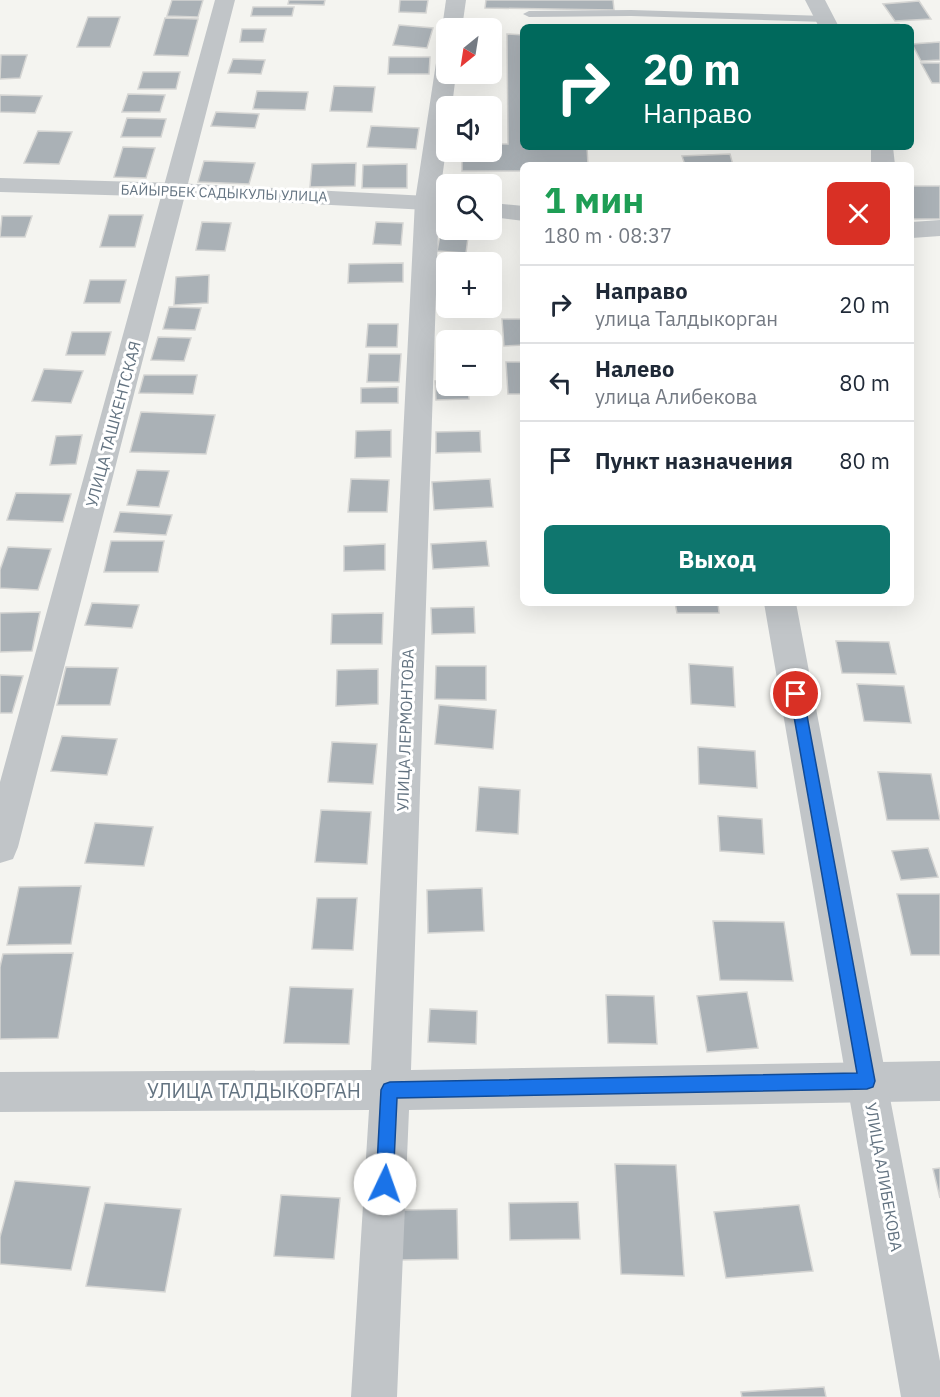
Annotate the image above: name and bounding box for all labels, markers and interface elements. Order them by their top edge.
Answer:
north arrow [436,18,502,84]
map controls [436,18,502,396]
text: 20 m [643,42,741,97]
icon: right [544,48,622,126]
text: Направо [643,95,752,130]
button: sound [436,96,502,162]
button: search [436,174,502,240]
text: 1 мин [544,176,644,223]
street label: БАЙЫРБЕК САДЫКУЛЫ УЛИЦА [120,179,328,206]
button: close [827,182,890,245]
text: 180 m · 08:37 [544,222,672,249]
button: + [436,252,502,318]
text: Направо [595,276,688,305]
icon: right [544,288,577,321]
text: 20 m [839,290,890,319]
text: улица Талдыкорган [595,305,778,332]
button: − [436,330,502,396]
street label: УЛИЦА ТАШКЕНТСКАЯ [81,339,145,509]
text: Налево [595,354,674,383]
icon: left [544,366,577,399]
text: 80 m [839,368,890,397]
text: улица Алибекова [595,383,757,410]
icon: arrive [544,444,577,477]
text: Пункт назначения [595,446,793,475]
text: 80 m [839,446,890,475]
button: Выход [544,525,890,594]
street label: УЛИЦА ЛЕРМОНТОВА [392,648,418,812]
pin [770,668,821,719]
icon: arrive [779,677,812,710]
street label: УЛИЦА ТАЛДЫКОРГАН [147,1077,361,1104]
street label: УЛИЦА АЛИБЕКОВА [861,1101,907,1253]
position arrow [353,1152,417,1216]

